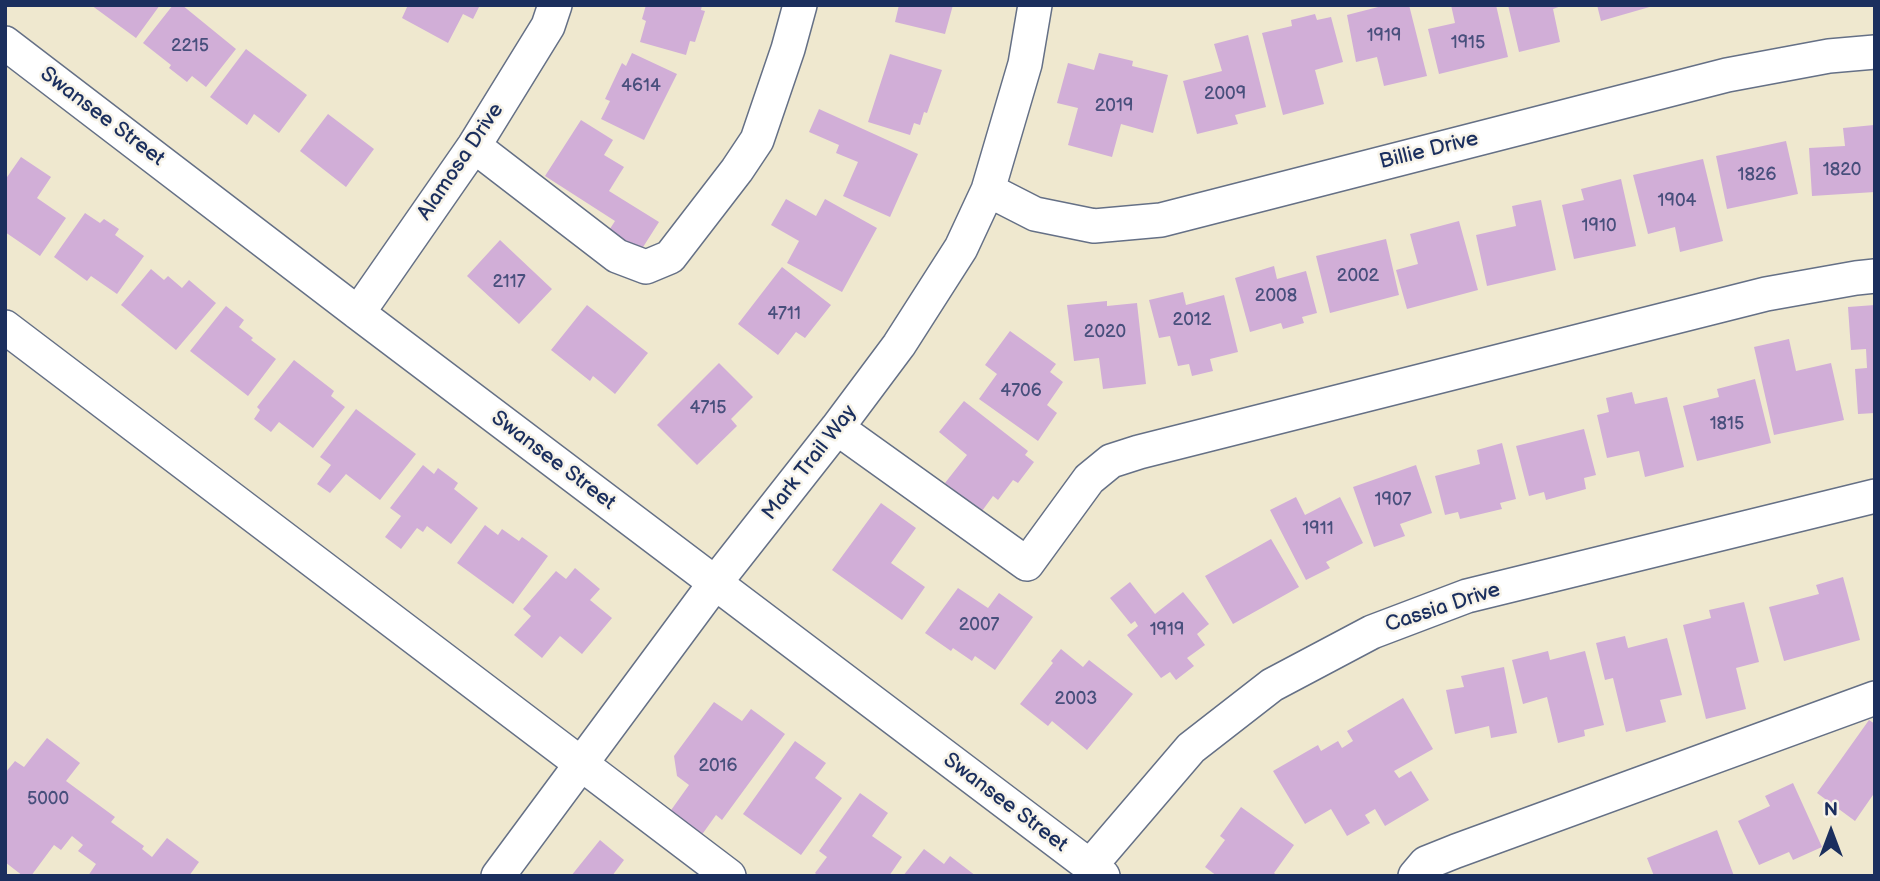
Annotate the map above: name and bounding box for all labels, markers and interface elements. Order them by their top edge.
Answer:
house number: 1919 [1367,25,1401,47]
house number: 1915 [1451,32,1485,54]
house number: 2215 [171,35,209,57]
street label: Swansee Street [35,62,169,172]
house number: 4614 [621,75,661,97]
house number: 2009 [1204,83,1246,105]
house number: 2019 [1095,95,1133,117]
street label: Alamosa Drive [413,99,509,225]
street label: Billie Drive [1377,127,1481,175]
house number: 1820 [1823,159,1861,181]
house number: 1826 [1737,164,1777,186]
house number: 1904 [1658,190,1696,212]
house number: 1910 [1582,215,1616,237]
house number: 2002 [1337,265,1379,287]
house number: 2117 [492,271,526,293]
house number: 2008 [1255,285,1297,307]
house number: 4711 [767,303,801,325]
house number: 2012 [1173,309,1211,331]
house number: 2020 [1084,321,1126,343]
house number: 4706 [1000,380,1042,402]
house number: 4715 [689,397,727,419]
street label: Mark Trail Way [757,401,863,525]
street label: Swansee Street [486,406,620,516]
house number: 1815 [1710,413,1744,435]
house number: 1907 [1375,489,1411,511]
house number: 1911 [1302,518,1334,540]
street label: Cassia Drive [1382,578,1504,638]
house number: 2007 [959,614,999,636]
house number: 1919 [1150,619,1184,641]
house number: 2003 [1055,688,1097,710]
street label: Swansee Street [938,748,1072,858]
house number: 2016 [698,755,738,777]
house number: 5000 [27,788,69,810]
north arrow [1796,797,1866,867]
text: N [1824,799,1838,822]

